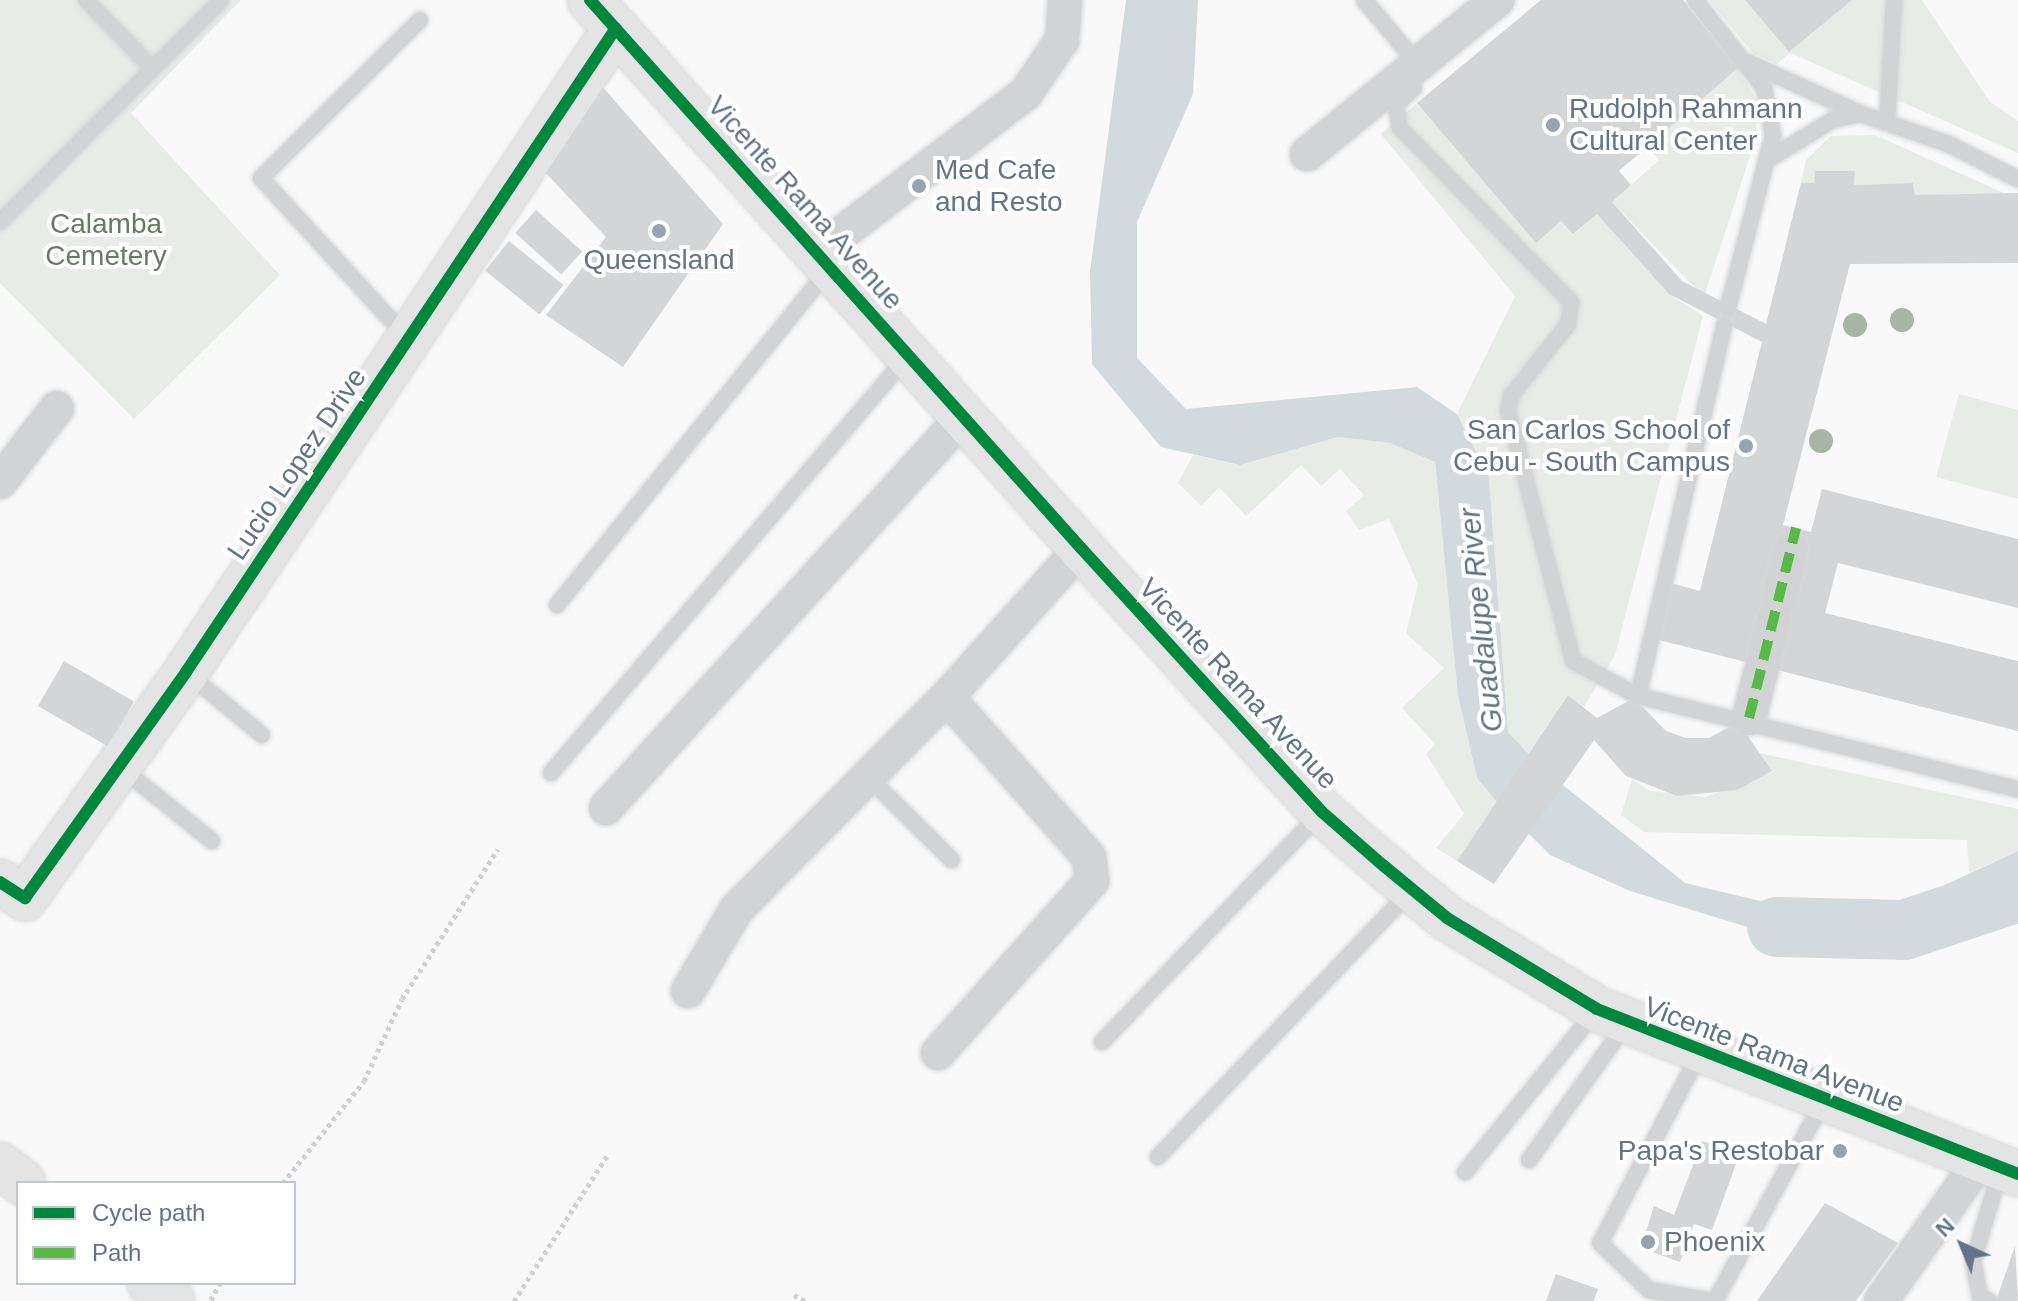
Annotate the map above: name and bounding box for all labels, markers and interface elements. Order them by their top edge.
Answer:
street label: Vicente Rama Avenue [700,89,910,317]
place label: Rudolph Rahmann Cultural Center [1569,92,1802,158]
marker: Rudolph Rahmann Cultural Center [1544,116,1562,134]
place label: Med Cafe and Resto [935,153,1063,219]
marker: Med Cafe and Resto [910,177,928,195]
park label: Calamba Cemetery [45,207,167,273]
marker: Queensland [650,222,668,240]
place label: Queensland [583,243,735,277]
street label: Lucio Lopez Drive [220,362,374,566]
place label: San Carlos School of Cebu - South Campus [1453,413,1730,479]
marker: San Carlos School of Cebu - South Campus [1737,437,1755,455]
water label: Guadalupe River [1451,506,1511,734]
street label: Vicente Rama Avenue [1131,571,1345,797]
street label: Vicente Rama Avenue [1638,990,1910,1120]
place label: Papa's Restobar [1618,1134,1824,1168]
marker: Papa's Restobar [1831,1142,1849,1160]
legend [16,1181,296,1285]
text: Cycle path [92,1199,205,1226]
north arrow [1922,1205,2002,1285]
text: N [1931,1213,1959,1242]
place label: Phoenix [1664,1225,1765,1259]
marker: Phoenix [1639,1233,1657,1251]
text: Path [92,1239,141,1266]

